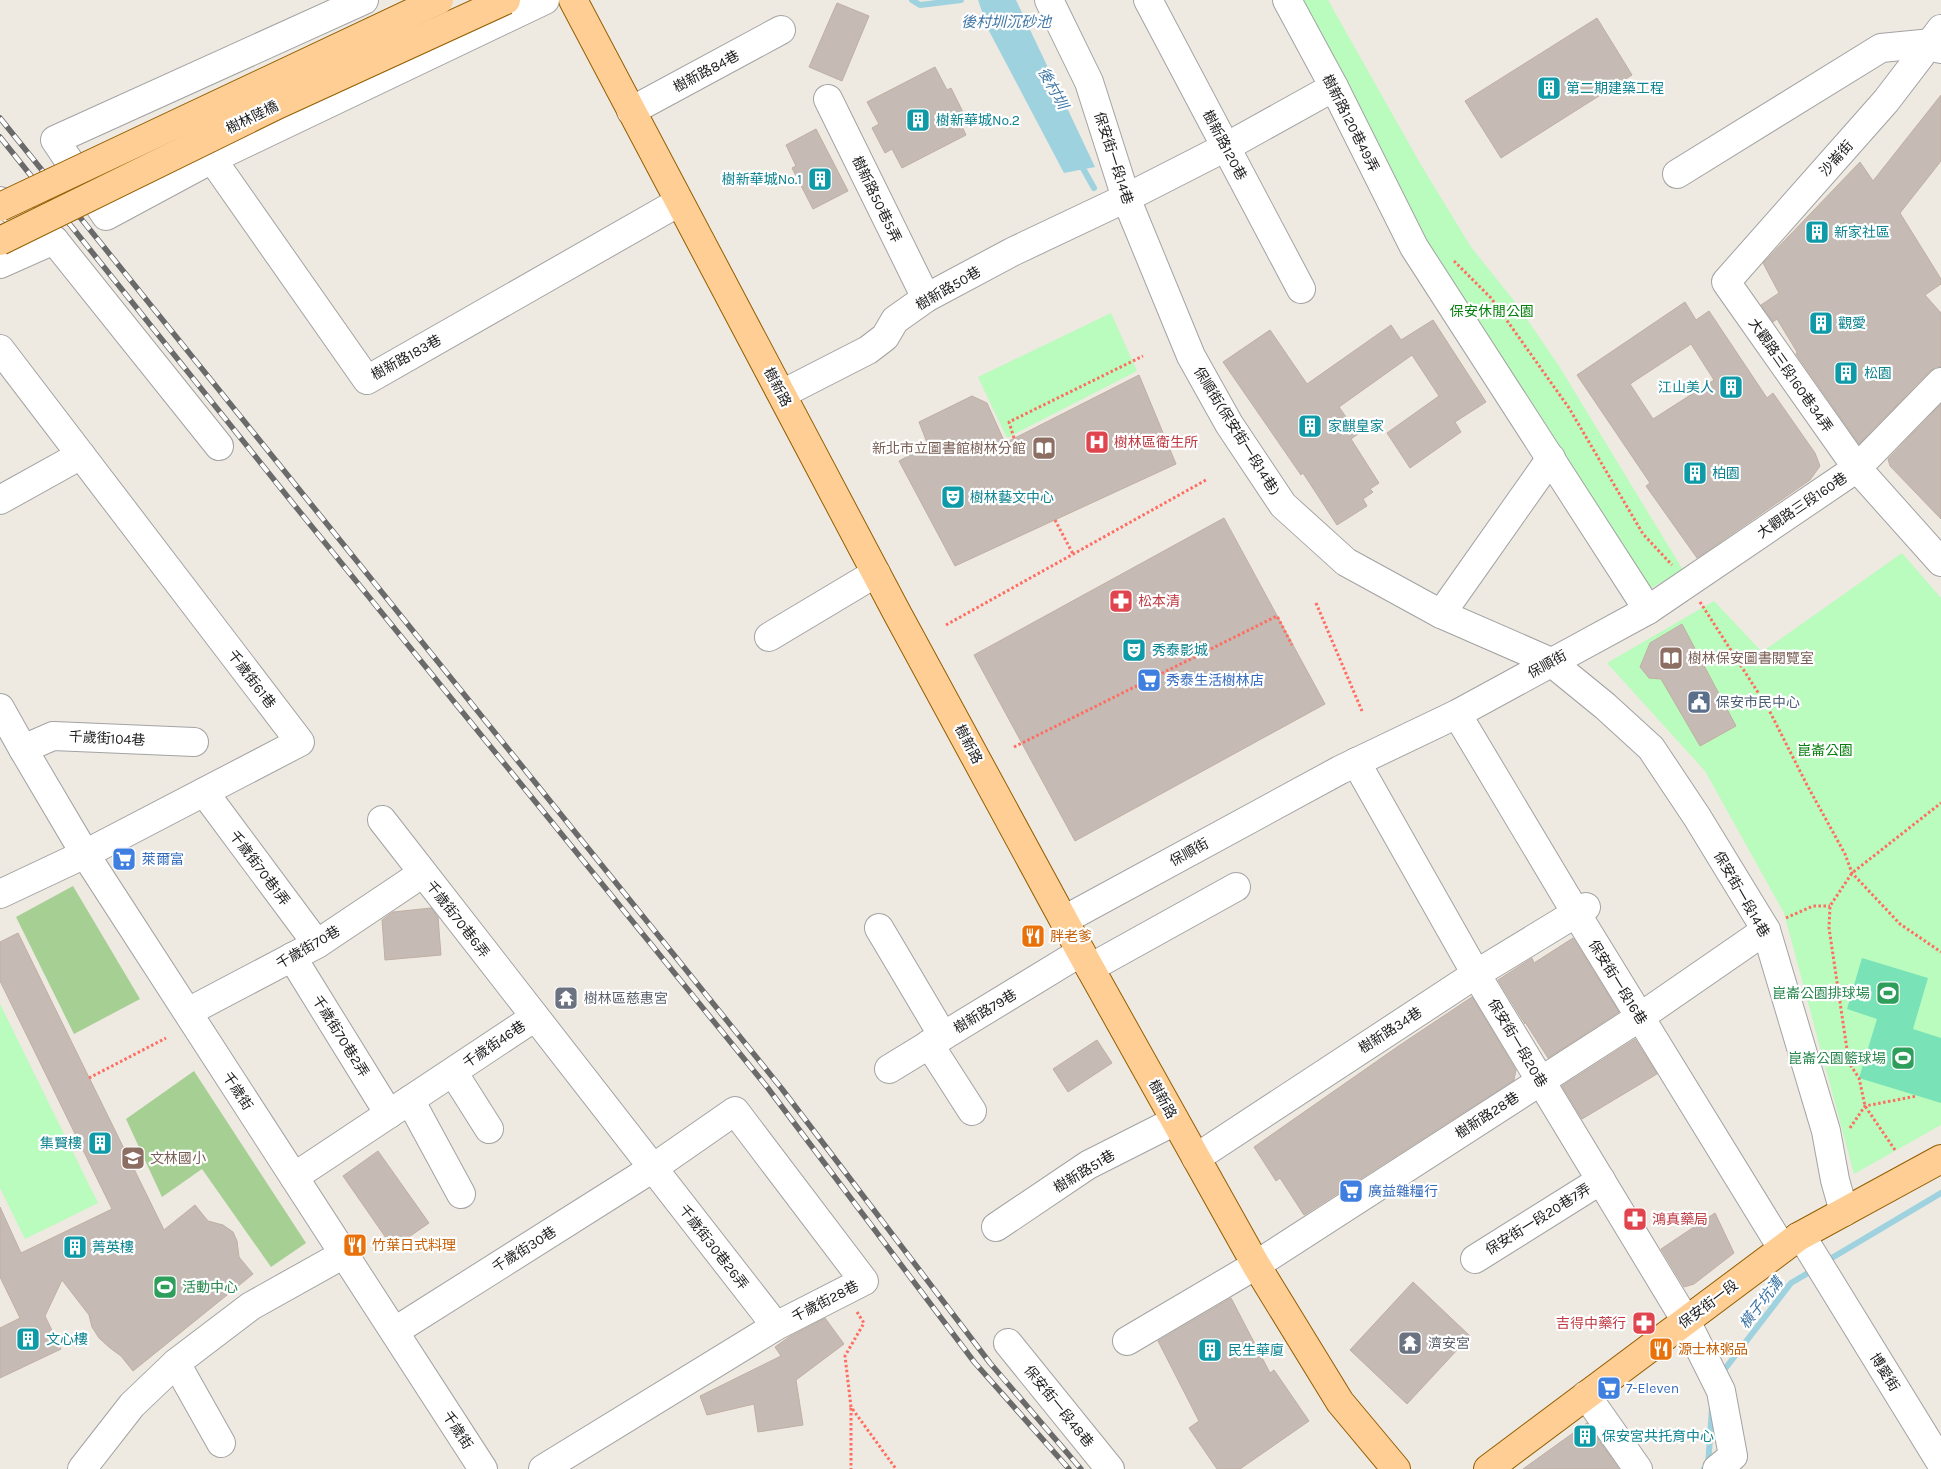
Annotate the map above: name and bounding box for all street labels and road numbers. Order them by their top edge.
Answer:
street label: 樹新路84巷 [670,47,742,96]
street label: 樹新路120巷49弄 [1319,72,1382,175]
street label: 樹林陸橋 [223,98,281,137]
street label: 樹新路120巷 [1199,107,1250,183]
street label: 保安街一段14巷 [1091,110,1137,207]
street label: 沙崙街 [1816,137,1857,180]
street label: 樹新路50巷5弄 [848,153,905,245]
street label: 樹新路50巷 [913,263,984,314]
street label: 大觀路三段160巷34弄 [1745,315,1836,435]
street label: 樹新路183巷 [368,331,444,384]
street label: 保順街(保安街一段14巷) [1190,364,1283,499]
street label: 樹新路 [760,365,795,410]
street label: 大觀路三段160巷 [1754,469,1851,542]
street label: 千歲街61巷 [224,647,279,712]
street label: 保順街 [1525,647,1570,682]
street label: 樹新路 [951,722,986,767]
street label: 千歲街104巷 [68,728,146,749]
street label: 千歲街70巷1弄 [226,827,293,909]
street label: 保順街 [1167,835,1212,870]
street label: 保安街一段14巷 [1710,848,1773,940]
street label: 千歲街70巷6弄 [422,877,493,961]
street label: 千歲街70巷 [273,922,343,973]
street label: 保安街一段16巷 [1585,937,1650,1028]
street label: 樹新路79巷 [951,986,1020,1037]
street label: 千歲街70巷2弄 [309,992,372,1080]
street label: 保安街一段20巷 [1484,996,1551,1091]
street label: 樹新路34巷 [1355,1004,1425,1057]
street label: 千歲街46巷 [460,1017,529,1072]
street label: 千歲街 [219,1069,256,1114]
street label: 樹新路 [1145,1077,1180,1122]
street label: 樹新路28巷 [1452,1088,1522,1142]
street label: 樹新路51巷 [1051,1146,1118,1196]
street label: 保安街一段20巷7弄 [1482,1180,1594,1259]
street label: 千歲街30巷26弄 [675,1202,752,1293]
street label: 千歲街30巷 [489,1223,560,1276]
street label: 千歲街28巷 [789,1277,861,1326]
street label: 保安街一段 [1675,1277,1741,1332]
street label: 博愛街 [1866,1350,1903,1395]
street label: 保安街一段48巷 [1020,1362,1097,1451]
street label: 千歲街 [439,1408,476,1453]

